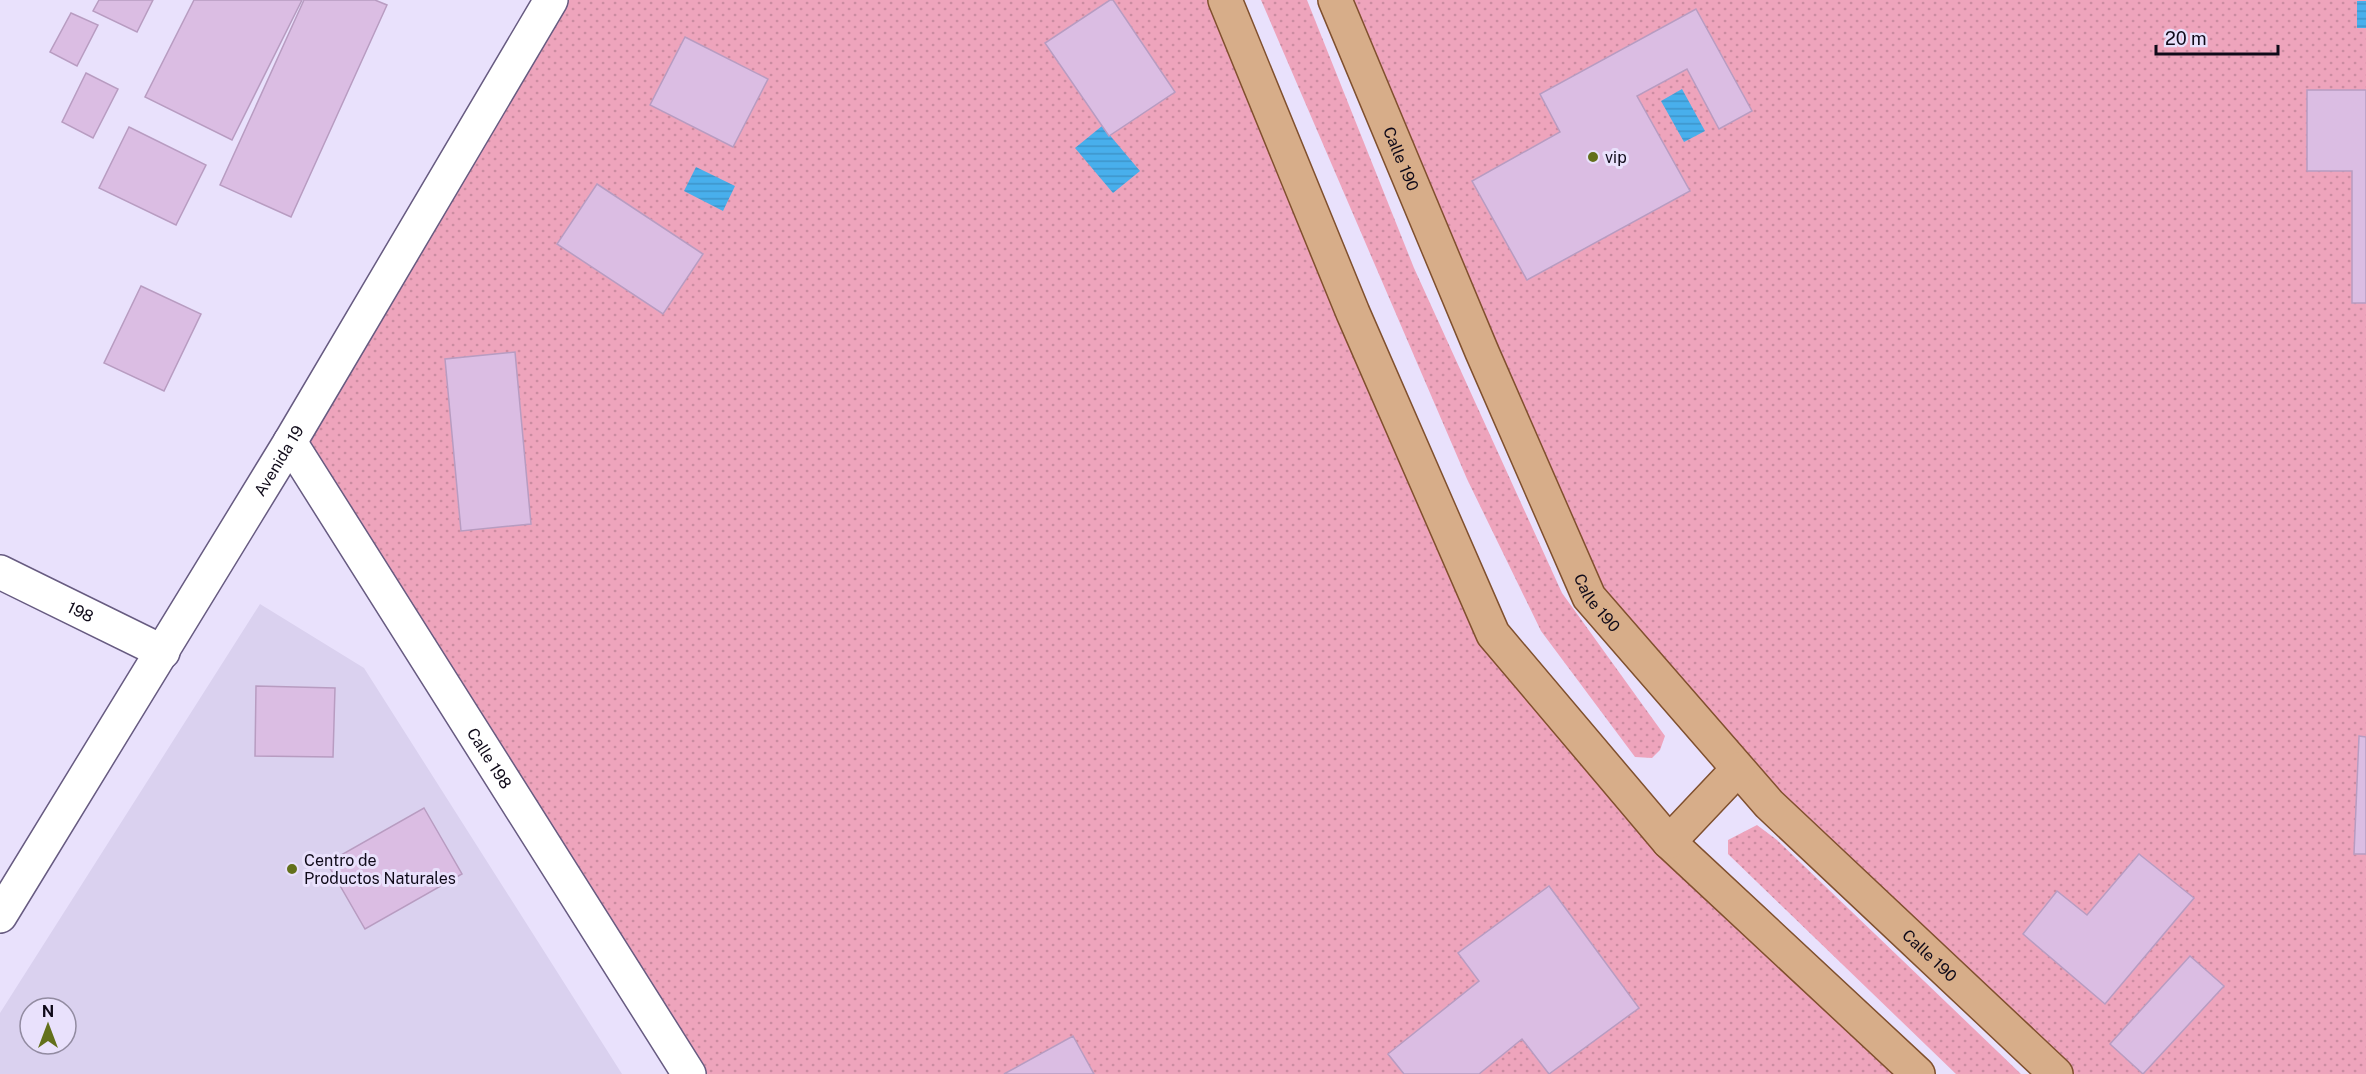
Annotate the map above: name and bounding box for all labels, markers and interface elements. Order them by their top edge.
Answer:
scale bar [2156,18,2278,56]
text: 20 m [2165,28,2207,49]
street label: Calle 190 [1379,124,1423,194]
place label: vip [1605,148,1627,167]
marker: vip [1586,150,1600,164]
street label: Avenida 19 [250,422,307,499]
street label: Calle 190 [1570,571,1625,636]
street label: 198 [65,597,97,626]
street label: Calle 198 [463,724,516,792]
place label: Centro de Productos Naturales [304,851,456,888]
marker: Centro de Productos Naturales [285,862,299,876]
street label: Calle 190 [1899,925,1961,986]
north arrow [18,996,78,1056]
text: N [42,1002,54,1021]

